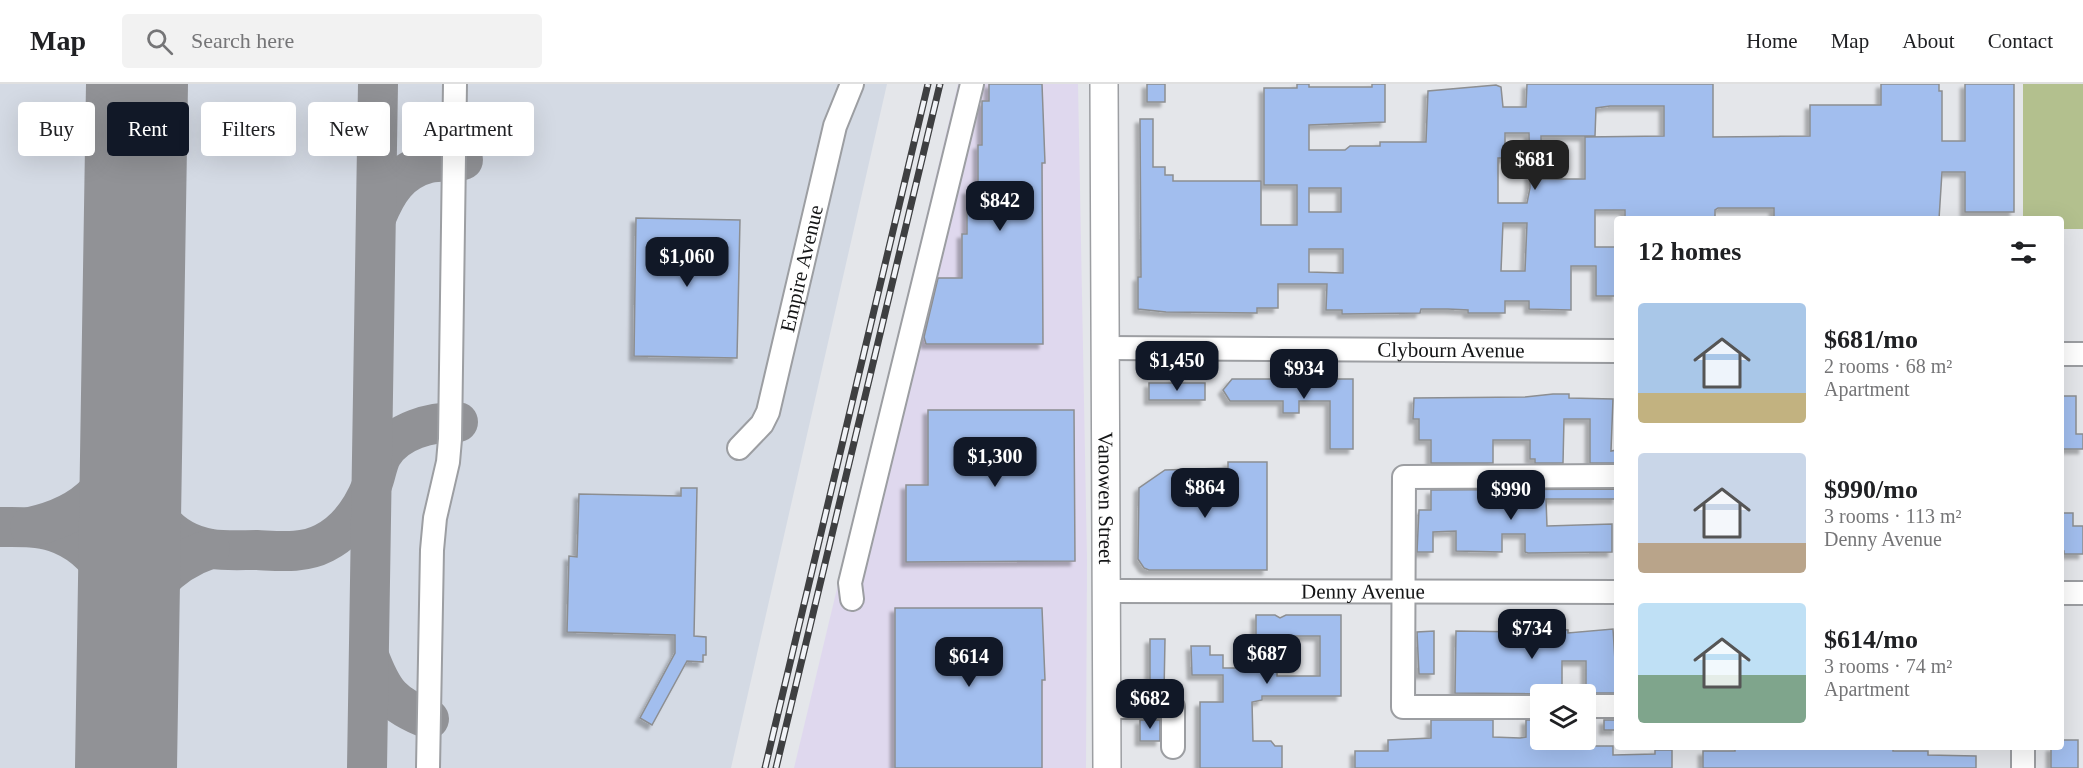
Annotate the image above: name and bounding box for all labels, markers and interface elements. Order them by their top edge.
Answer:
search box [122,14,542,68]
text: Map [30,25,86,56]
icon: search [143,25,176,58]
text: Search here [191,28,294,53]
text: Home [1746,29,1798,53]
text: Map [1831,29,1869,53]
text: About [1902,29,1955,53]
text: Contact [1988,29,2053,53]
chip: Buy [18,102,95,156]
chip: Rent [107,102,189,156]
chip: Filters [201,102,296,156]
chip: New [308,102,390,156]
chip: Apartment [402,102,534,156]
pin: $681 [1499,140,1571,191]
text: $681 [1515,148,1555,170]
pin: $842 [964,181,1036,232]
text: $842 [980,189,1020,211]
street label: Empire Avenue [775,203,828,334]
icon: filters [2007,236,2040,269]
pin: $1,060 [638,237,736,288]
text: 12 homes [1638,237,1741,266]
text: $1,060 [660,245,715,267]
text: $681/mo [1824,325,1918,354]
icon: home [1686,327,1758,399]
street label: Clybourn Avenue [1377,338,1525,362]
pin: $1,450 [1128,341,1226,392]
text: $1,450 [1150,349,1205,371]
pin: $934 [1268,349,1340,400]
text: 2 rooms · 68 m² [1824,355,1952,377]
text: $934 [1284,357,1324,379]
text: Apartment [1824,378,1910,400]
street label: Vanowen Street [1094,432,1118,564]
pin: $1,300 [946,437,1044,488]
text: $1,300 [968,445,1023,467]
pin: $864 [1169,468,1241,519]
pin: $990 [1475,470,1547,521]
text: $990/mo [1824,475,1918,504]
text: $864 [1185,476,1225,498]
icon: home [1686,477,1758,549]
text: $990 [1491,478,1531,500]
text: 3 rooms · 113 m² [1824,505,1961,527]
text: Denny Avenue [1824,528,1942,550]
street label: Denny Avenue [1301,579,1425,604]
pin: $734 [1496,609,1568,660]
text: $734 [1512,617,1552,639]
text: $614/mo [1824,625,1918,654]
icon: home [1686,627,1758,699]
pin: $687 [1231,634,1303,685]
pin: $614 [933,637,1005,688]
text: $687 [1247,642,1287,664]
text: $614 [949,645,989,667]
text: 3 rooms · 74 m² [1824,655,1952,677]
text: Apartment [1824,678,1910,700]
pin: $682 [1114,679,1186,730]
map controls [1530,684,1596,750]
button: layers [1530,684,1596,750]
text: $682 [1130,687,1170,709]

